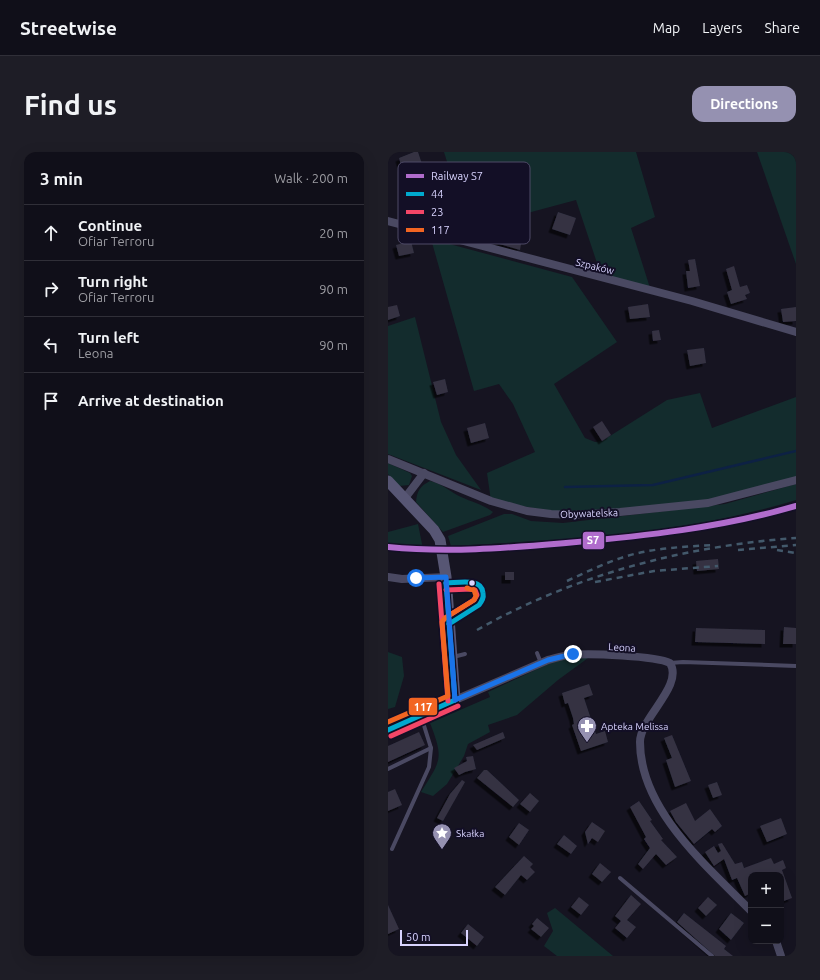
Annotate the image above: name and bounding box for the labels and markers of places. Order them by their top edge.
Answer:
unlabelled marker [467,578,477,588]
pharmacy icon: Apteka Melissa [576,715,598,743]
place label: Apteka Melissa [601,721,668,732]
place icon: Skałka [431,822,453,850]
place label: Skałka [456,828,484,839]

